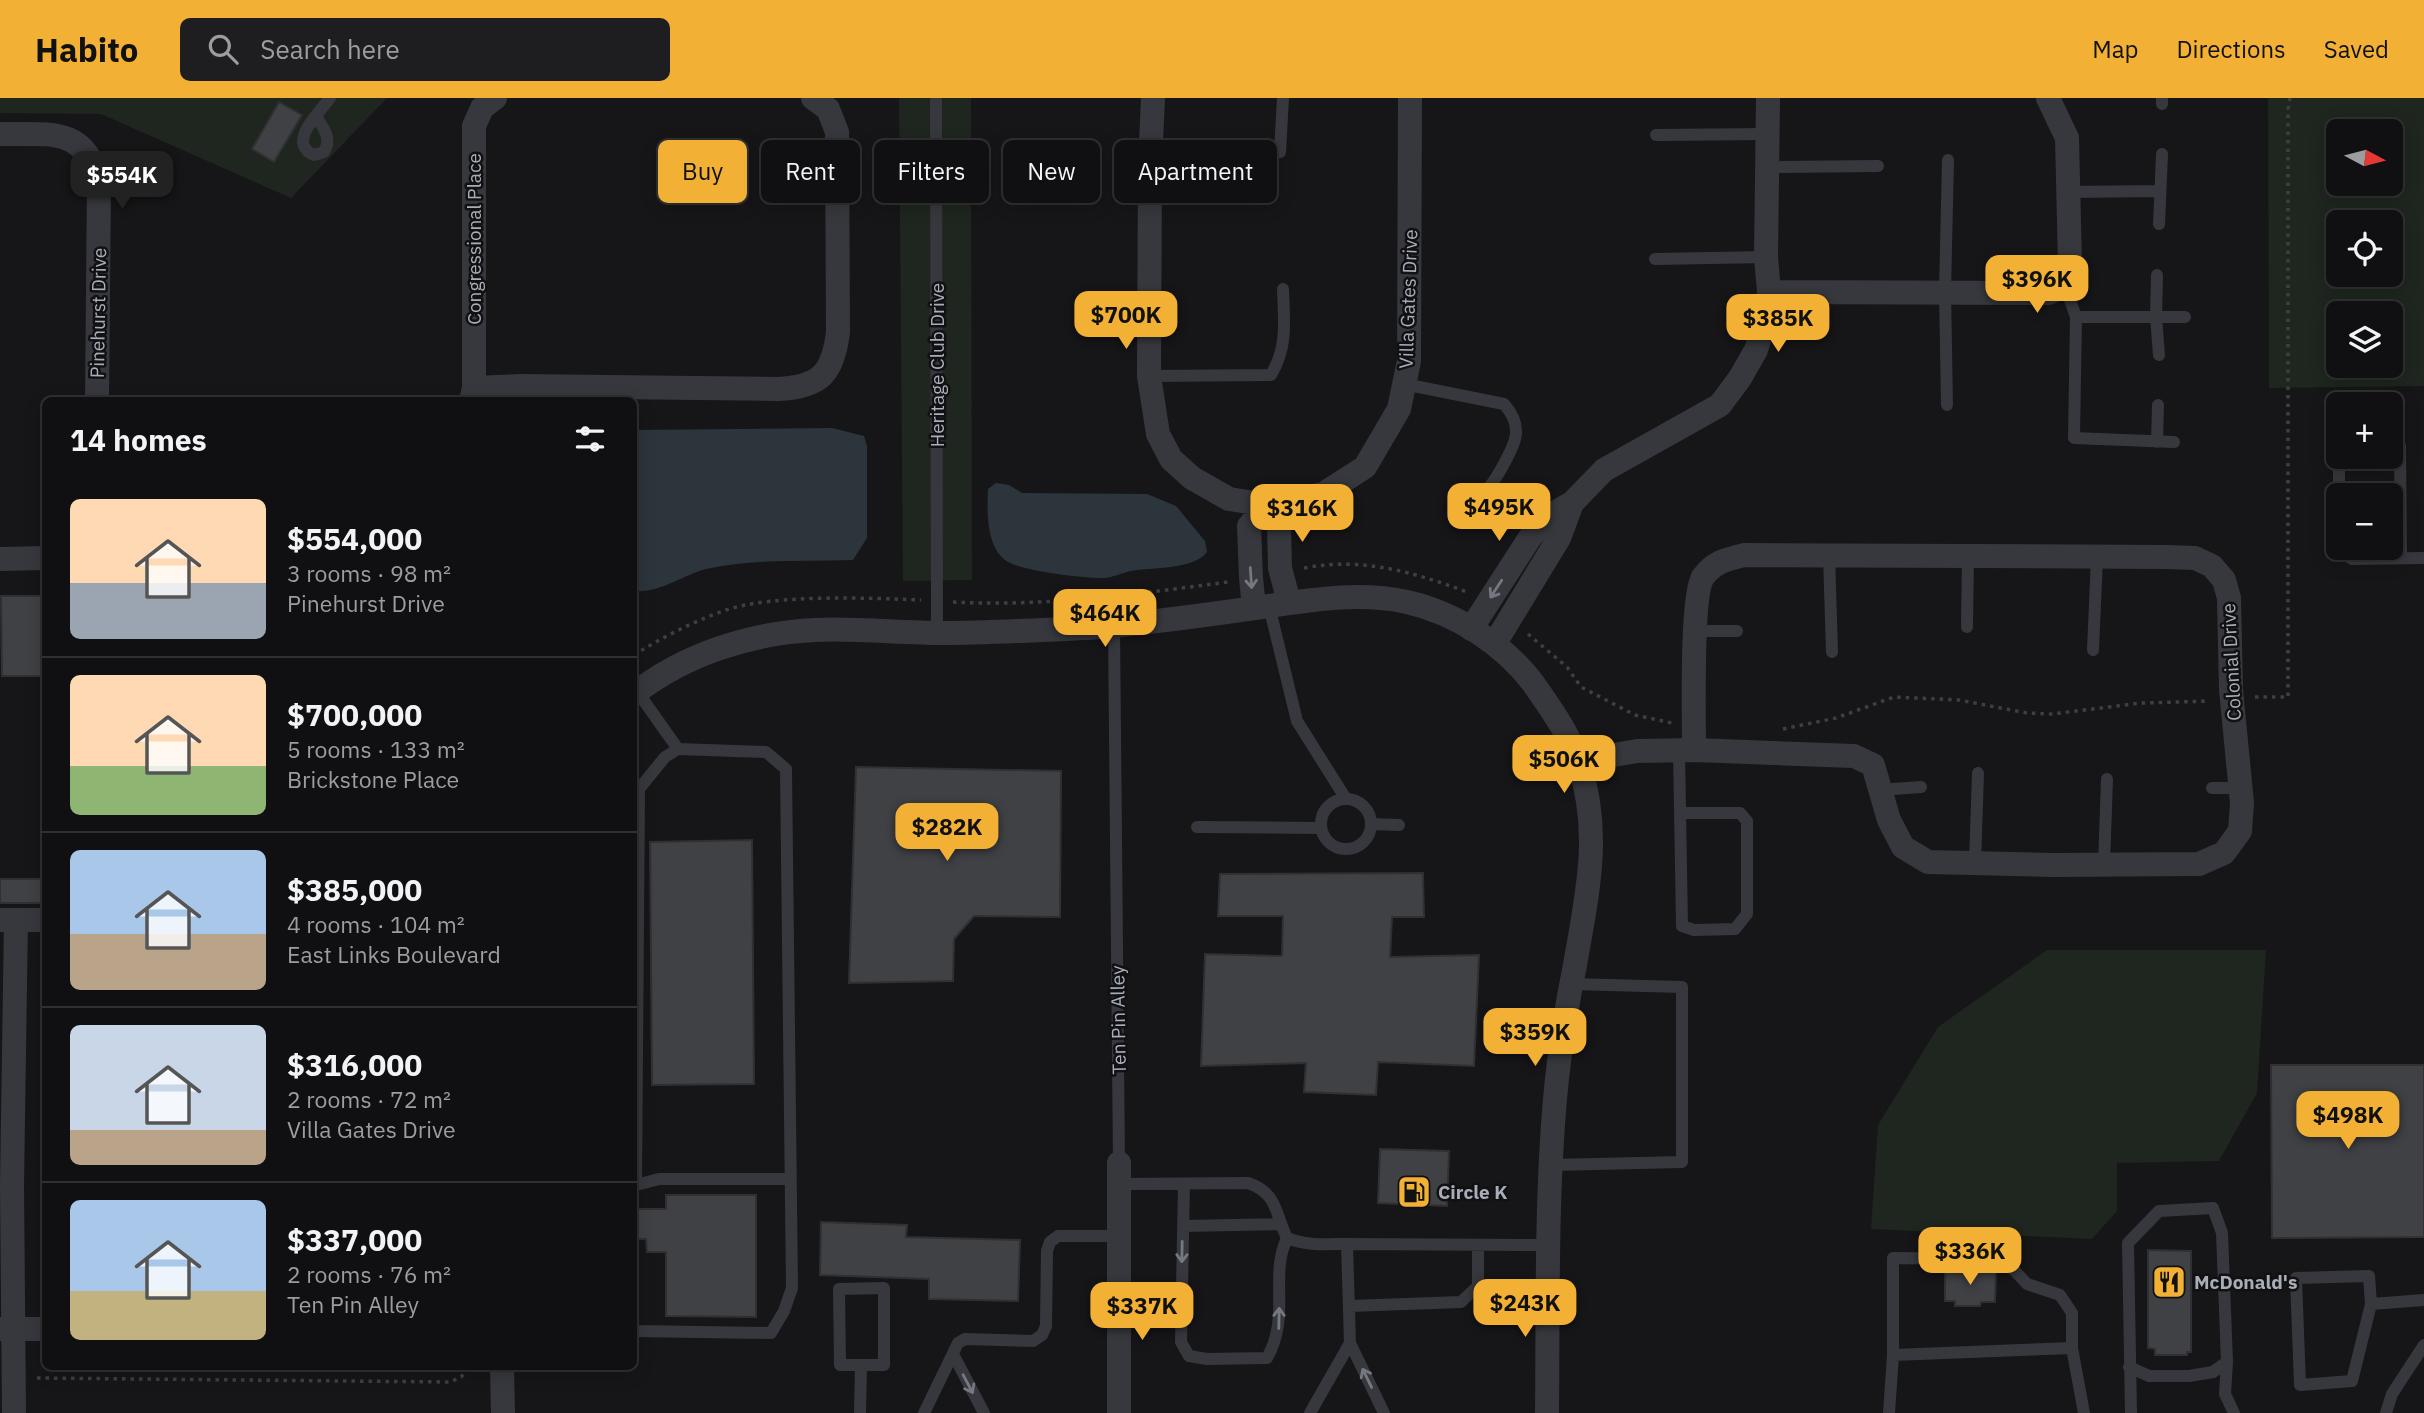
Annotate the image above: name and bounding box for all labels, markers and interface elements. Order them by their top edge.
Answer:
search box [180,18,670,81]
text: Habito [35,28,138,71]
icon: search [204,30,242,68]
text: Search here [260,32,400,66]
text: Map [2092,33,2138,65]
text: Directions [2176,33,2286,65]
text: Saved [2324,33,2389,65]
north arrow [2326,119,2403,196]
map controls [2326,119,2403,560]
chip: Buy [658,140,747,203]
chip: Rent [761,140,860,203]
chip: Filters [874,140,989,203]
chip: New [1003,140,1100,203]
chip: Apartment [1114,140,1277,203]
pin: $554K [73,152,171,211]
street label: Congressional Place [462,153,486,325]
text: $554K [86,159,158,189]
button: locate [2326,210,2403,287]
street label: Villa Gates Drive [1394,229,1422,369]
street label: Pinehurst Drive [85,248,111,378]
pin: $396K [1988,256,2086,315]
text: $396K [2001,263,2073,293]
street label: Heritage Club Drive [925,283,949,447]
pin: $700K [1077,292,1175,351]
pin: $385K [1729,294,1827,354]
text: $700K [1090,299,1162,329]
button: layers [2326,301,2403,378]
text: $385K [1742,302,1814,332]
button: + [2326,392,2403,469]
text: 14 homes [70,420,207,459]
icon: filters [571,420,609,458]
button: − [2326,483,2403,560]
pin: $316K [1253,484,1351,544]
pin: $495K [1450,484,1548,543]
text: $495K [1463,491,1535,521]
text: $316K [1266,492,1338,522]
text: $554,000 [287,519,422,558]
icon: home [126,527,210,611]
text: 3 rooms · 98 m² [287,558,451,588]
one-way arrow [1245,566,1258,589]
one-way arrow [1489,579,1503,599]
text: Pinehurst Drive [287,588,445,618]
pin: $464K [1056,589,1154,649]
text: $464K [1069,597,1141,627]
street label: Colonial Drive [2216,603,2246,721]
text: $700,000 [287,695,422,734]
icon: home [126,703,210,787]
text: 5 rooms · 133 m² [287,734,465,764]
pin: $506K [1515,736,1613,795]
text: $506K [1528,743,1600,773]
text: Brickstone Place [287,764,459,794]
pin: $282K [898,804,996,863]
text: $282K [911,811,983,841]
text: $385,000 [287,870,422,909]
icon: home [126,878,210,962]
text: 4 rooms · 104 m² [287,909,465,939]
text: East Links Boulevard [287,939,501,969]
street label: Ten Pin Alley [1105,965,1131,1075]
pin: $359K [1486,1009,1584,1068]
text: $359K [1499,1016,1571,1046]
text: $316,000 [287,1045,422,1084]
icon: home [126,1053,210,1137]
text: 2 rooms · 72 m² [287,1084,451,1114]
pin: $498K [2299,1091,2397,1151]
text: $498K [2312,1099,2384,1129]
text: Villa Gates Drive [287,1114,456,1144]
fuel station icon: Circle K [1395,1173,1433,1211]
place label: Circle K [1438,1180,1507,1204]
text: $337,000 [287,1220,422,1259]
icon: home [126,1228,210,1312]
pin: $336K [1921,1228,2019,1287]
text: $336K [1934,1235,2006,1265]
one-way arrow [1176,1240,1189,1263]
text: 2 rooms · 76 m² [287,1259,451,1289]
restaurant icon: McDonald's [2150,1263,2188,1301]
place label: McDonald's [2194,1270,2297,1294]
pin: $243K [1476,1280,1574,1339]
pin: $337K [1093,1282,1191,1342]
text: $243K [1489,1287,1561,1317]
text: Ten Pin Alley [287,1289,419,1319]
text: $337K [1106,1290,1178,1320]
one-way arrow [1273,1307,1286,1330]
one-way arrow [1359,1368,1373,1389]
one-way arrow [962,1373,976,1393]

